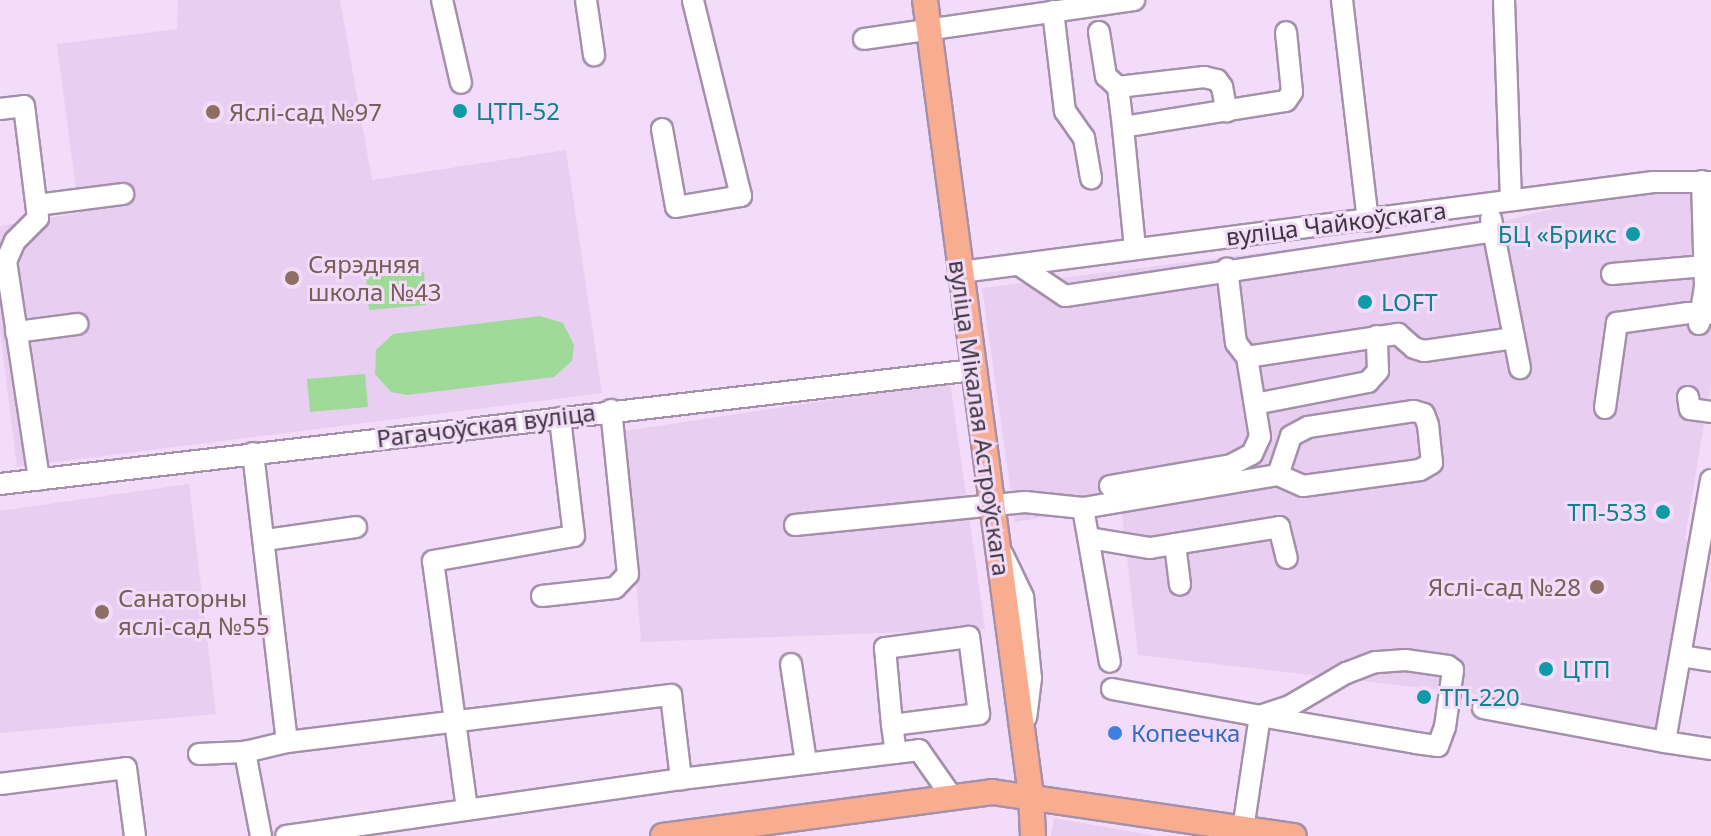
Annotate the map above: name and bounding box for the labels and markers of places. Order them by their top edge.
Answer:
place label: ЦТП-52 [476,97,560,125]
place label: Яслі-сад №97 [229,98,382,126]
marker: ЦТП-52 [451,102,469,120]
marker: Яслі-сад №97 [204,103,222,121]
place label: БЦ «Брикс [1498,220,1617,248]
marker: БЦ «Брикс [1624,225,1642,243]
place label: Сярэдняя школа №43 [308,250,442,306]
marker: Сярэдняя школа №43 [283,269,301,287]
place label: LOFT [1381,288,1438,316]
marker: LOFT [1356,293,1374,311]
place label: ТП-533 [1567,498,1647,526]
marker: ТП-533 [1654,503,1672,521]
place label: Яслі-сад №28 [1428,573,1581,601]
marker: Яслі-сад №28 [1588,578,1606,596]
place label: Санаторны яслі-сад №55 [118,584,270,640]
marker: Санаторны яслі-сад №55 [93,603,111,621]
place label: ЦТП [1562,655,1611,683]
marker: ЦТП [1537,660,1555,678]
place label: ТП-220 [1440,683,1520,711]
marker: ТП-220 [1415,688,1433,706]
place label: Копеечка [1131,719,1240,747]
marker: Копеечка [1106,724,1124,742]

